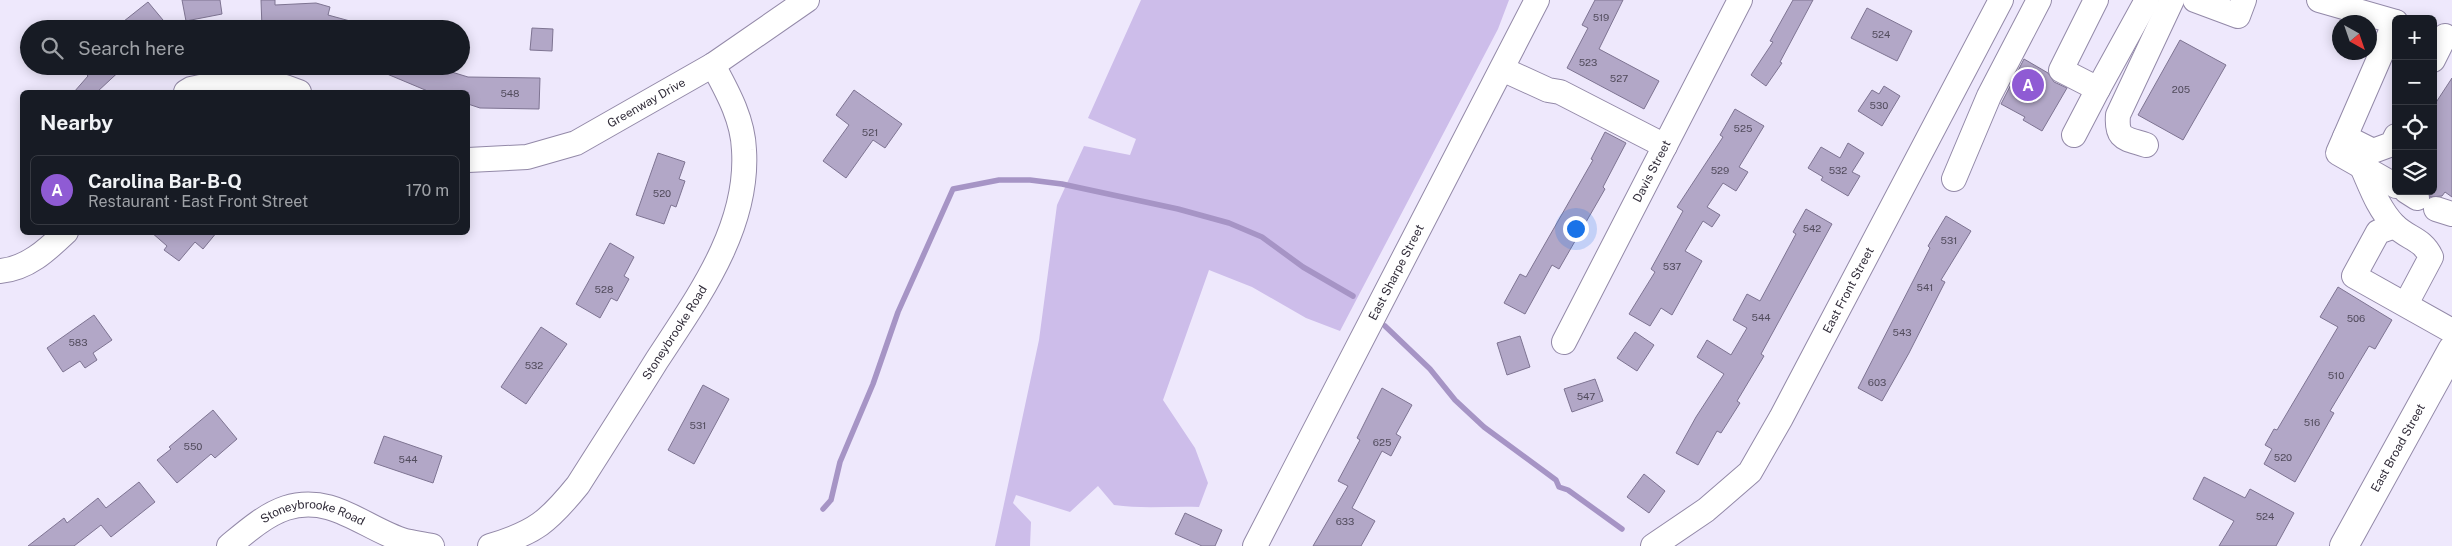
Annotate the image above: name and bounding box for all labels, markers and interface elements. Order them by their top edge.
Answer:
house number: 519 [1593,11,1609,23]
north arrow [2332,15,2377,60]
map controls [2392,15,2437,195]
button: + [2392,15,2437,60]
search box [20,20,470,75]
house number: 524 [1872,28,1890,40]
icon: search [38,34,66,62]
text: Search here [78,37,185,59]
house number: 523 [1579,56,1597,68]
button: − [2392,60,2437,105]
pin: A [2012,66,2044,104]
house number: 527 [1610,72,1628,84]
street label: Greenway Drive [605,75,688,131]
house number: 205 [2172,83,2190,95]
house number: 548 [500,87,520,99]
house number: 530 [1870,99,1888,111]
button: locate [2392,105,2437,150]
text: Nearby [40,110,113,135]
house number: 525 [1734,122,1752,134]
house number: 521 [862,126,878,138]
street label: Davis Street [1630,138,1674,205]
button: layers [2392,150,2437,195]
house number: 529 [1711,164,1729,176]
house number: 532 [1829,164,1847,176]
text: Carolina Bar-B-Q [88,170,242,192]
text: A [51,181,63,200]
text: 170 m [406,181,449,200]
house number: 520 [653,187,671,199]
text: Restaurant · East Front Street [88,192,308,211]
your location [1563,216,1589,242]
street label: East Sharpe Street [1366,222,1427,323]
house number: 542 [1803,222,1821,234]
house number: 531 [1941,234,1957,246]
street label: East Front Street [1820,244,1877,336]
house number: 537 [1663,260,1681,272]
house number: 541 [1917,281,1933,293]
house number: 528 [595,283,613,295]
street label: Stoneybrooke Road [639,283,710,382]
house number: 544 [1752,311,1770,323]
house number: 506 [2347,312,2365,324]
house number: 543 [1893,326,1912,338]
house number: 583 [68,336,88,348]
house number: 532 [525,359,543,371]
house number: 510 [2328,369,2344,381]
house number: 603 [1868,376,1886,388]
house number: 547 [1577,390,1595,402]
street label: East Broad Street [2368,401,2428,495]
house number: 516 [2304,416,2320,428]
house number: 531 [690,419,706,431]
house number: 625 [1373,436,1391,448]
house number: 550 [184,440,202,452]
house number: 520 [2274,451,2292,463]
house number: 544 [399,453,417,465]
text: Stoneybrooke Road [258,497,367,529]
house number: 524 [2256,510,2274,522]
house number: 633 [1336,515,1354,527]
street label: Stoneybrooke Road [259,517,369,531]

